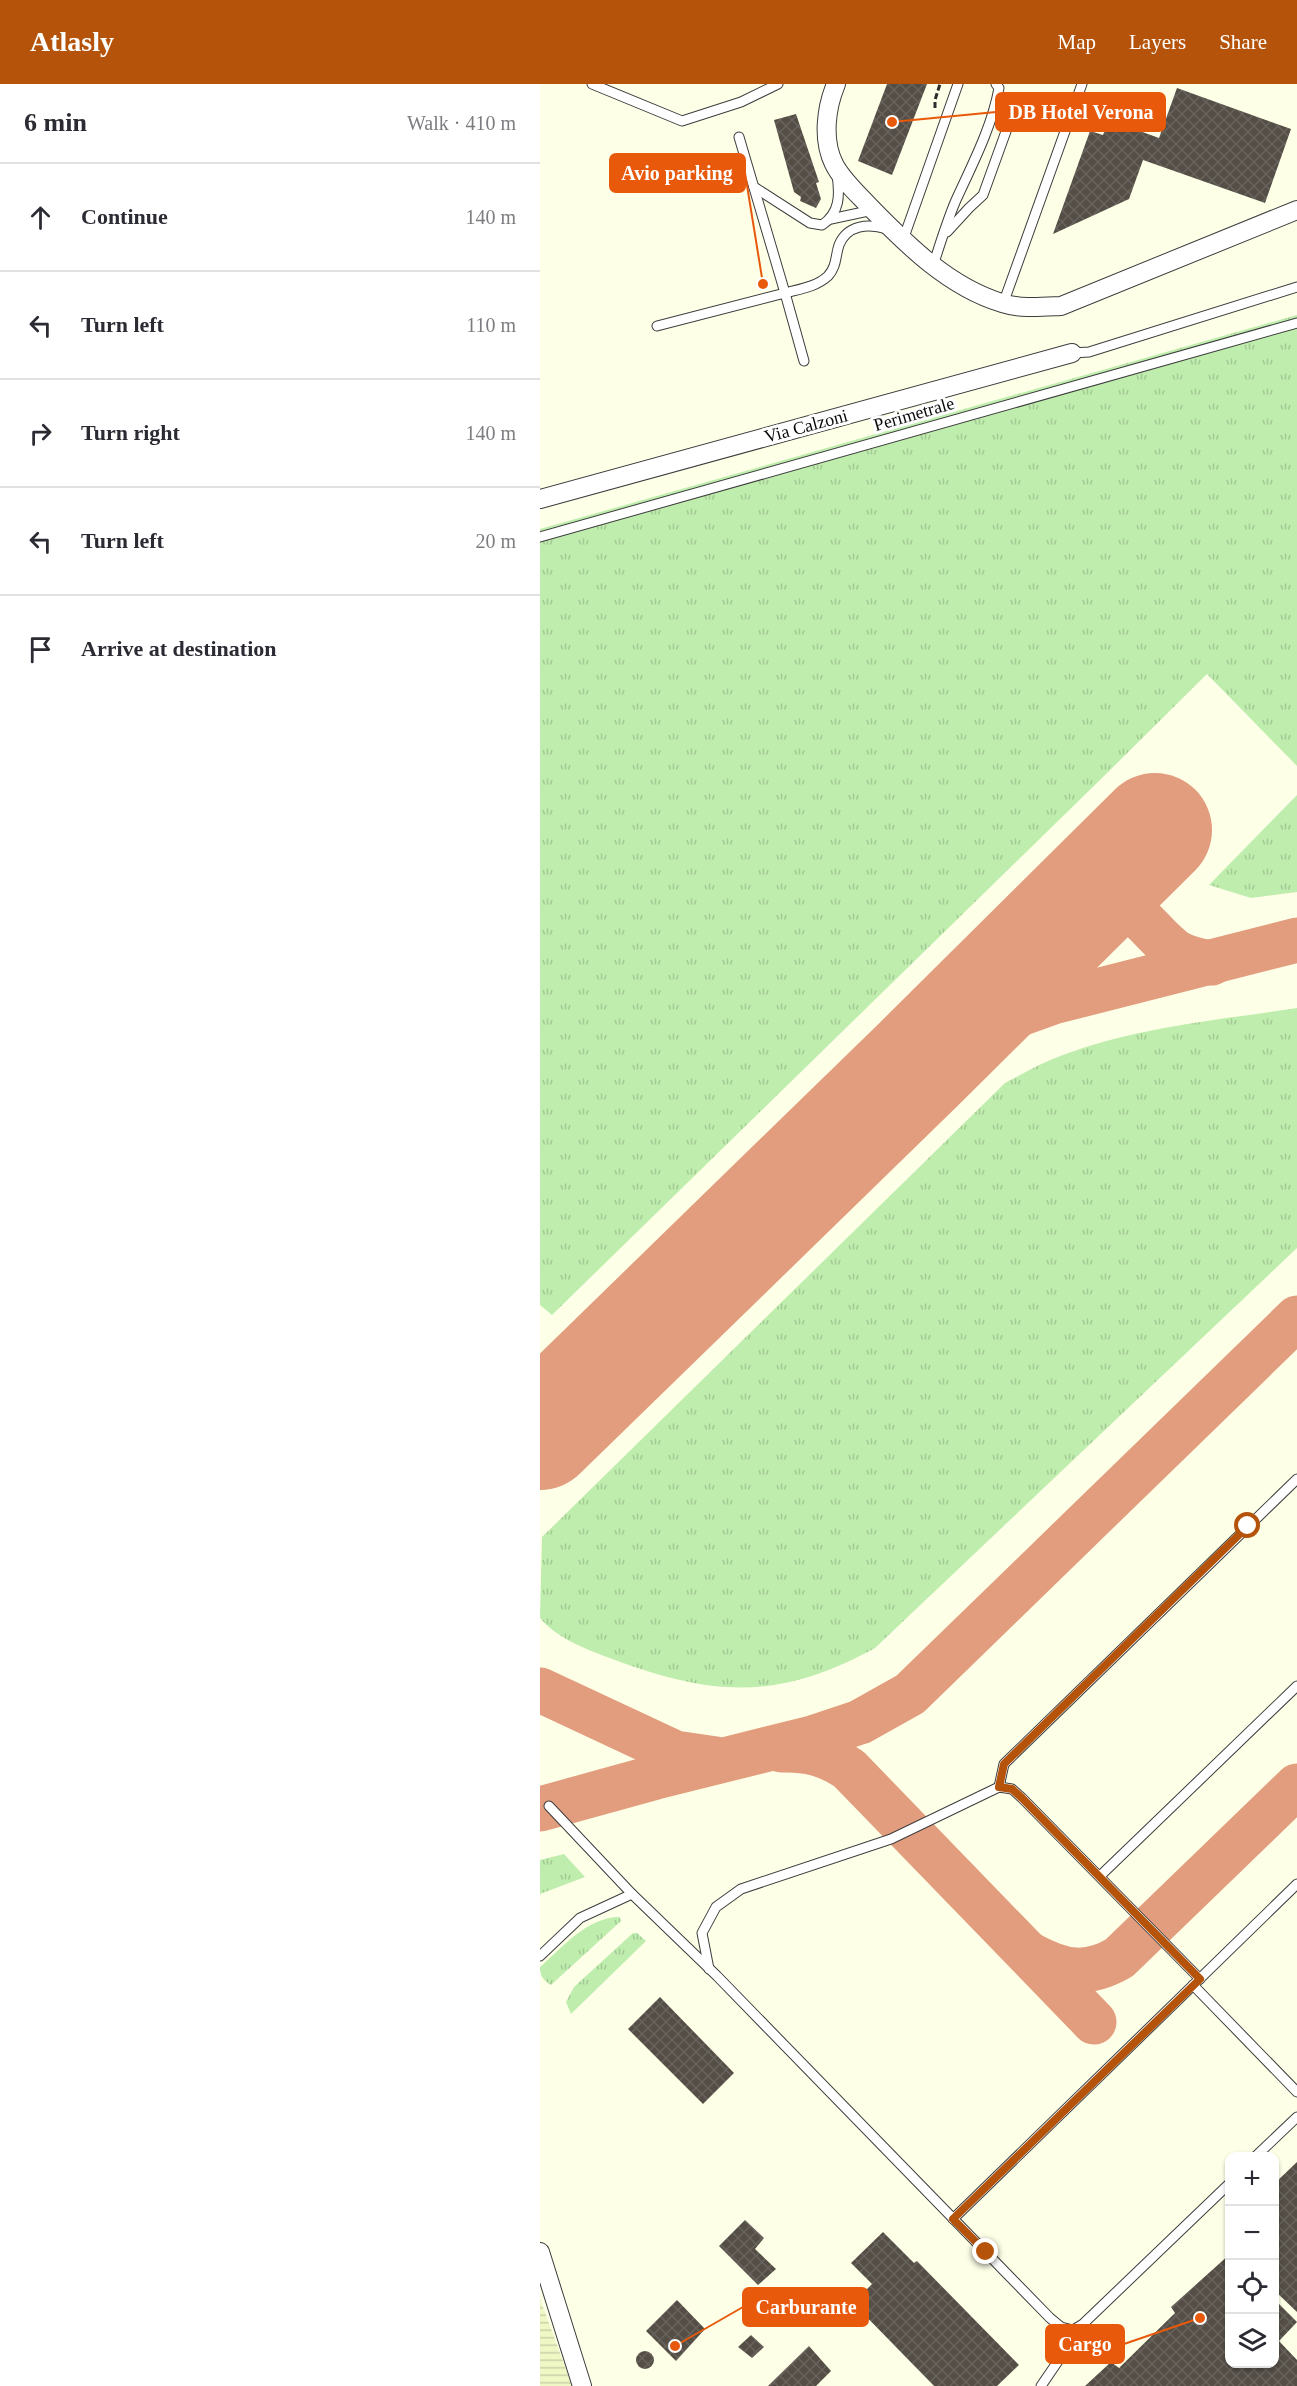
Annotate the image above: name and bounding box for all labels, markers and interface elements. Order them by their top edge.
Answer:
text: Atlasly [30,26,114,57]
text: Map [1058,30,1096,54]
text: Layers [1129,30,1186,54]
text: Share [1219,30,1267,54]
callout: DB Hotel Verona [996,93,1165,131]
text: DB Hotel Verona [1008,101,1154,123]
text: 6 min [24,108,87,137]
text: Walk · 410 m [407,112,516,134]
callout: Avio parking [610,154,745,192]
text: Avio parking [621,162,733,185]
icon: ahead [24,201,57,234]
text: Continue [81,204,168,229]
text: 140 m [465,206,516,228]
icon: left [24,309,57,342]
text: Turn left [81,312,164,337]
text: 110 m [466,314,516,336]
street label: Perimetrale [871,393,957,435]
street label: Via Calzoni [762,405,850,447]
icon: right [24,417,57,450]
text: Turn right [81,420,180,445]
text: 140 m [465,422,516,444]
icon: left [24,525,57,558]
text: Turn left [81,528,164,553]
text: 20 m [475,530,516,552]
icon: arrive [24,633,57,666]
text: Arrive at destination [81,636,277,661]
route start [1234,1512,1260,1538]
map controls [1225,2152,1279,2368]
button: + [1225,2152,1279,2206]
button: − [1225,2206,1279,2260]
route end [972,2238,998,2264]
button: locate [1225,2260,1279,2314]
callout: Carburante [743,2288,868,2326]
text: Carburante [755,2296,857,2318]
button: layers [1225,2314,1279,2368]
callout: Cargo [1046,2325,1124,2363]
text: Cargo [1058,2333,1112,2356]

